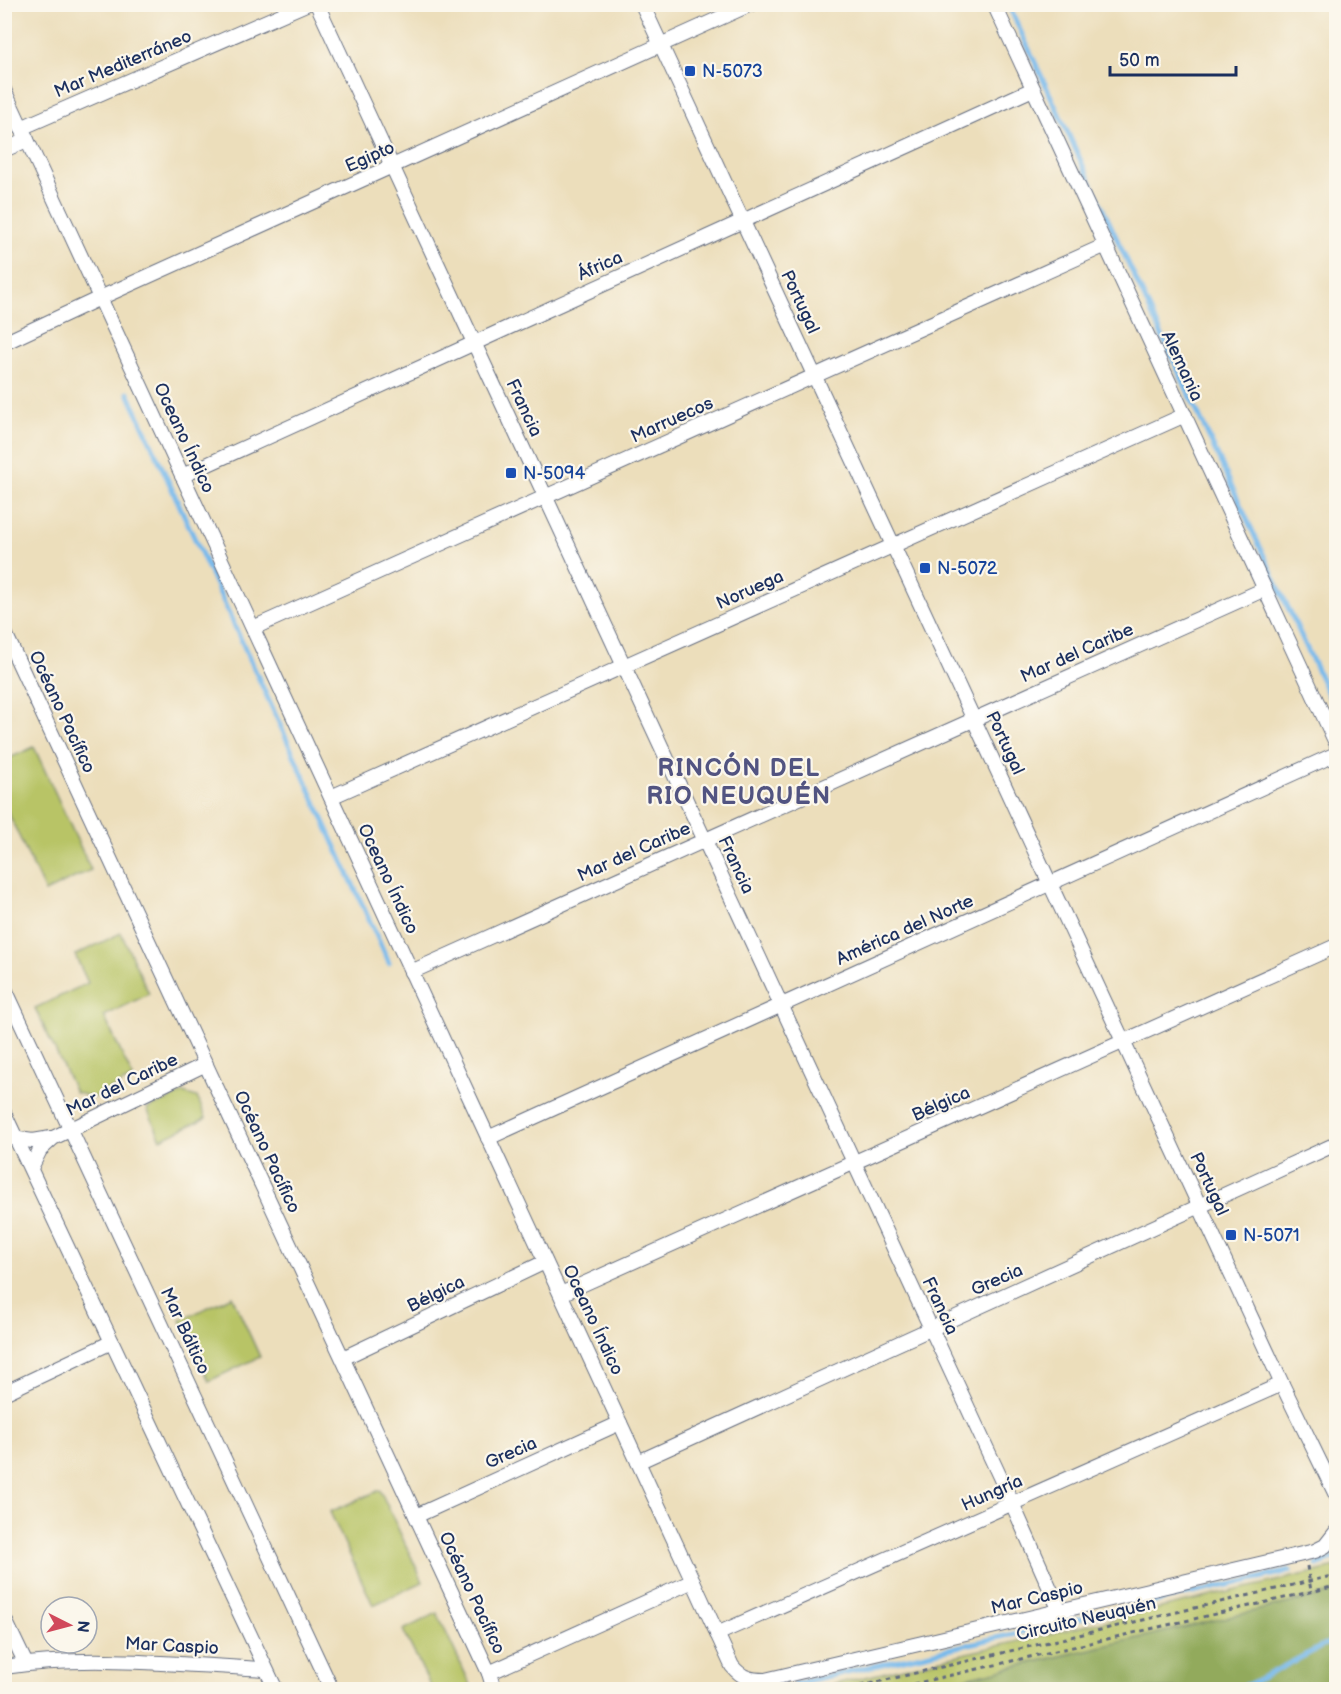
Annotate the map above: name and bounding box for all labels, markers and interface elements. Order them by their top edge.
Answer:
street label: Mar Mediterráneo [51,26,195,102]
scale bar [1110,39,1236,77]
text: 50 m [1119,50,1160,71]
place label: N-5073 [702,61,763,82]
marker: N-5073 [683,64,697,78]
street label: Egipto [342,137,398,177]
street label: África [573,245,626,285]
street label: Portugal [776,267,824,337]
street label: Alemania [1157,327,1207,405]
street label: Francia [502,376,546,440]
street label: Oceano Índico [149,379,221,496]
street label: Marruecos [627,392,717,448]
place label: N-5094 [523,463,585,484]
marker: N-5094 [504,466,518,480]
place label: N-5072 [937,558,998,579]
marker: N-5072 [918,561,932,575]
street label: Noruega [713,566,787,614]
street label: Mar del Caribe [1017,619,1137,687]
street label: Océano Pacífico [24,648,100,776]
street label: Portugal [981,708,1029,778]
district label: RINCÓN DEL RIO NEUQUÉN [646,751,832,811]
street label: Mar del Caribe [574,818,694,886]
street label: Oceano Índico [353,820,425,937]
street label: Francia [714,833,758,897]
street label: América del Norte [833,890,977,970]
street label: Mar del Caribe [63,1049,181,1121]
street label: Bélgica [909,1082,973,1126]
street label: Océano Pacífico [229,1088,305,1216]
street label: Portugal [1185,1149,1233,1219]
place label: N-5071 [1243,1225,1300,1246]
marker: N-5071 [1224,1228,1238,1242]
street label: Grecia [968,1259,1026,1301]
street label: Oceano Índico [558,1261,630,1378]
street label: Bélgica [404,1271,468,1317]
street label: Francia [918,1274,962,1338]
street label: Mar Báltico [156,1284,214,1378]
street label: Grecia [482,1432,540,1474]
street label: Hungría [958,1470,1026,1516]
street label: Océano Pacífico [434,1529,510,1657]
street label: Mar Caspio [989,1577,1085,1619]
street label: Circuito Neuquén [1014,1593,1158,1645]
north arrow [39,1595,99,1655]
text: N [72,1619,93,1633]
street label: Mar Caspio [125,1633,219,1659]

